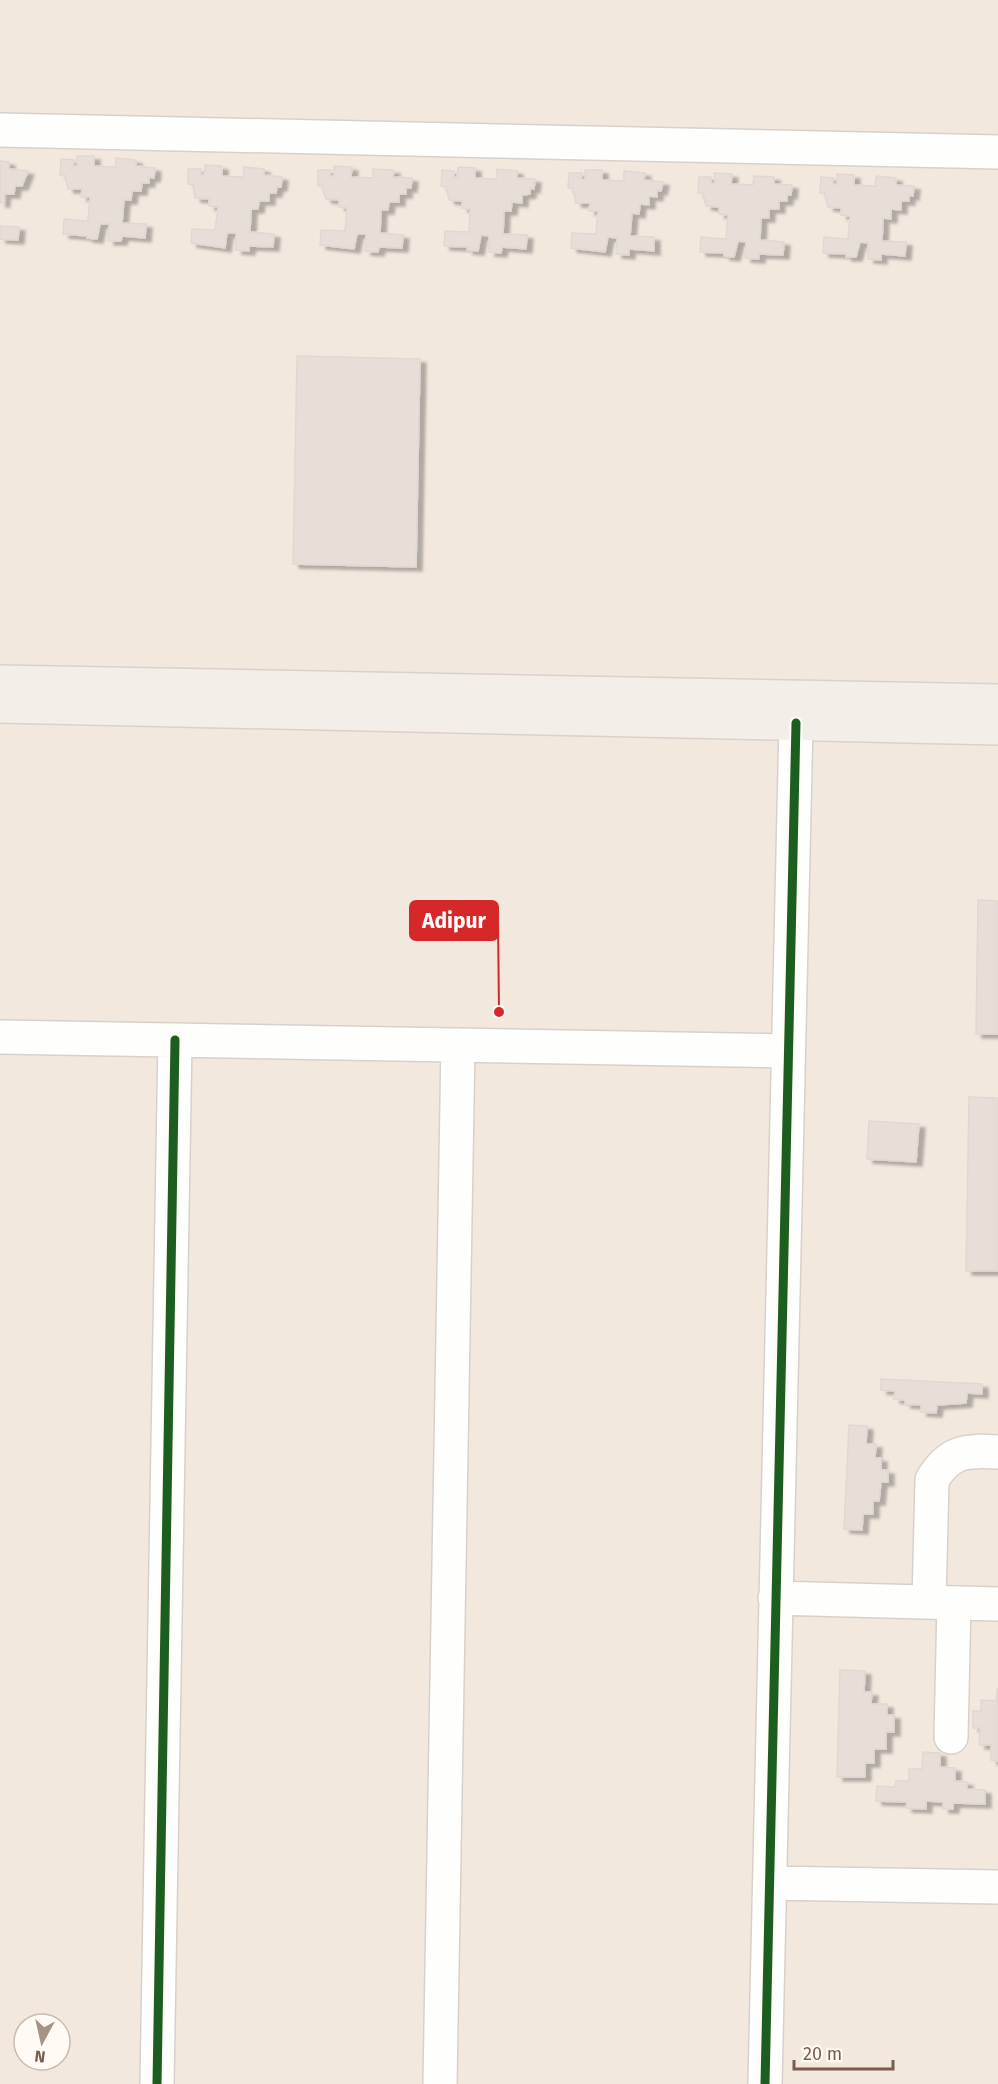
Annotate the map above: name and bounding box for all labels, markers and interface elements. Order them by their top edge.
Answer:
callout: Adipur [410,901,498,940]
text: Adipur [421,908,487,934]
north arrow [12,2012,72,2072]
scale bar [794,2033,893,2071]
text: 20 m [803,2043,842,2065]
text: N [33,2046,47,2067]

